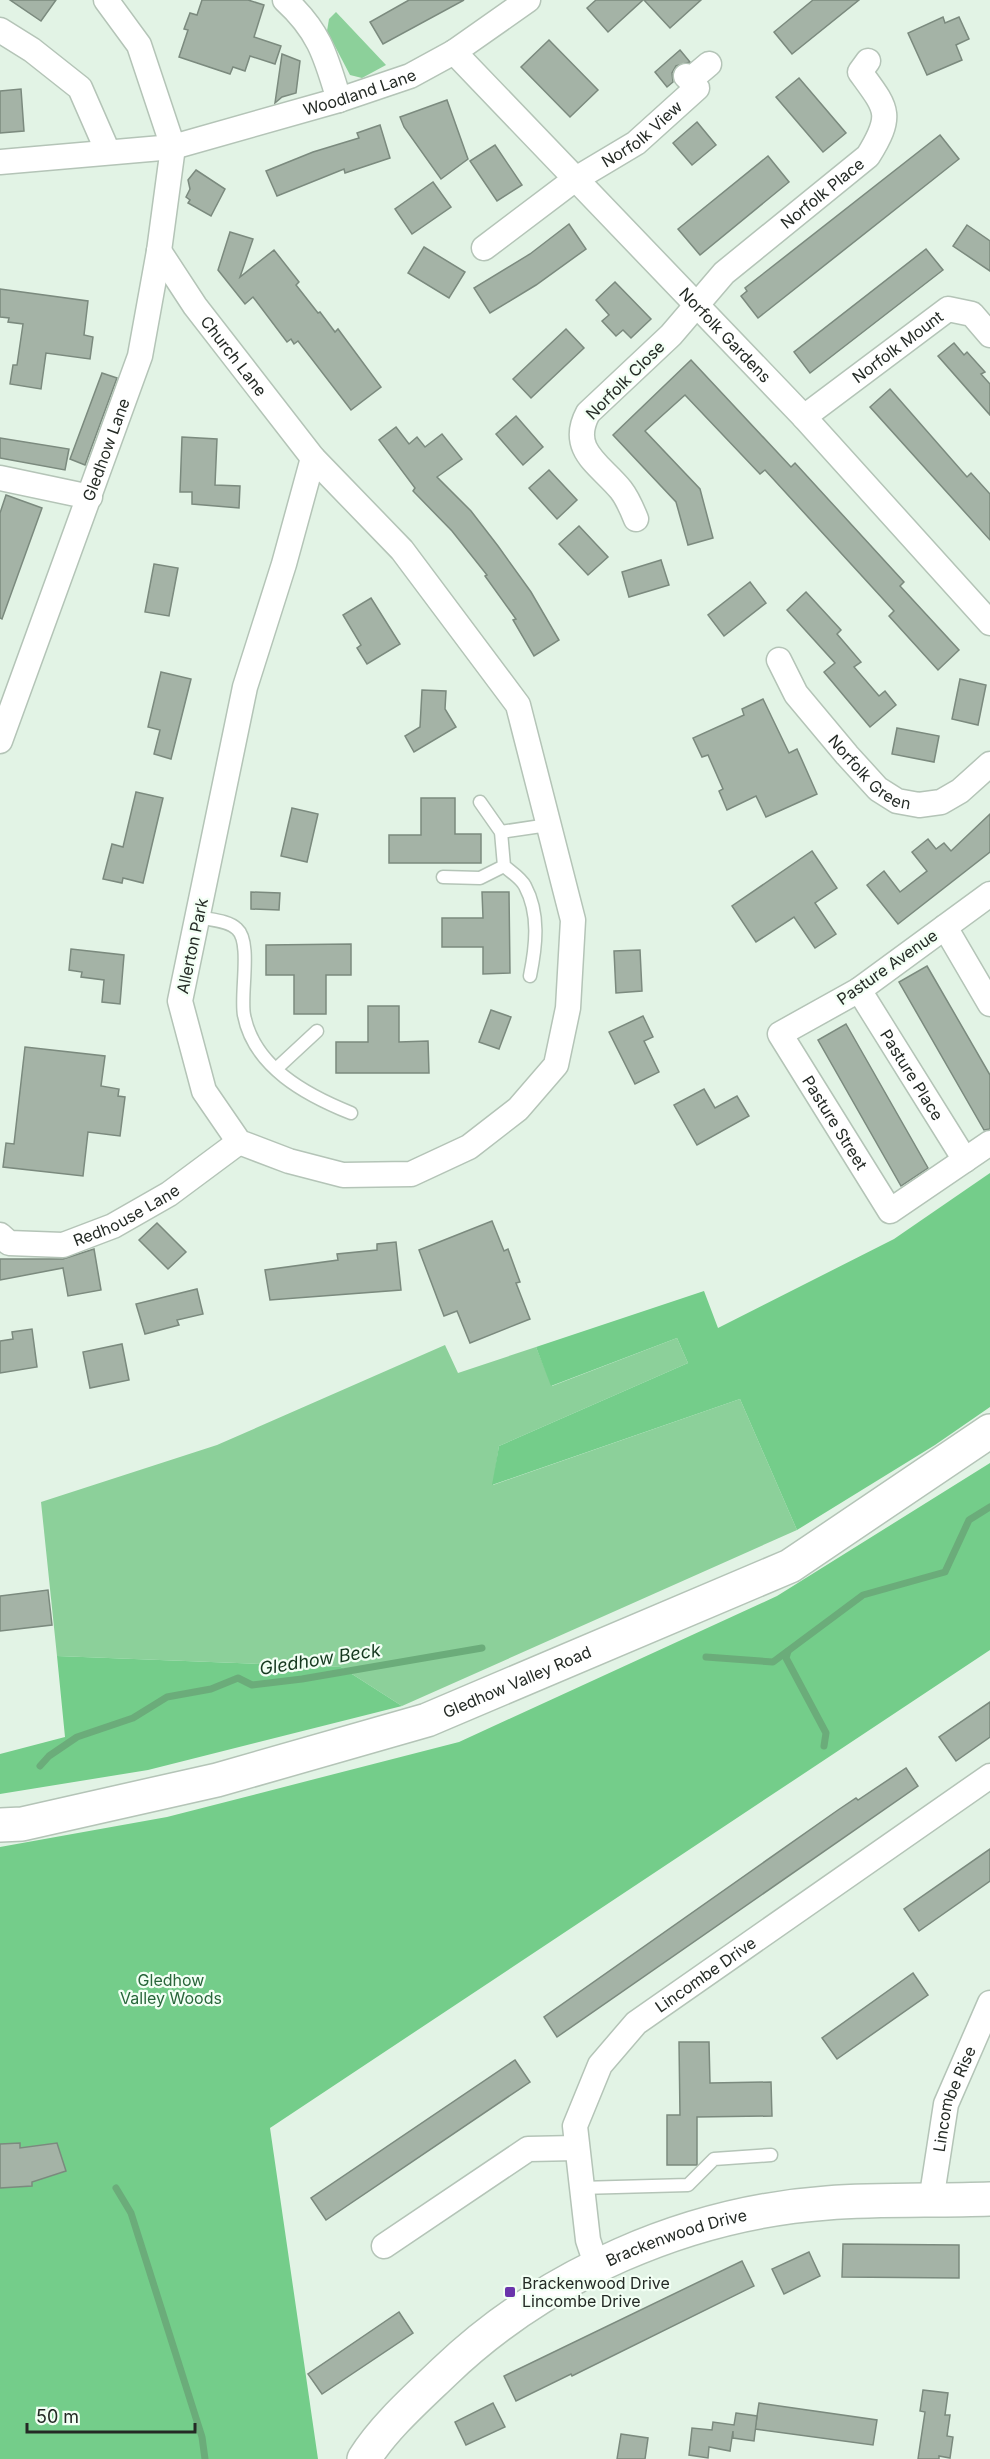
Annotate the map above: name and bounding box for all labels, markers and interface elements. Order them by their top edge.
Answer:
street label: Woodland Lane [301,65,420,120]
street label: Norfolk View [598,96,686,171]
street label: Norfolk Place [777,153,868,233]
street label: Norfolk Gardens [675,283,775,387]
street label: Norfolk Mount [848,306,947,387]
street label: Church Lane [196,312,271,400]
street label: Norfolk Close [581,336,669,424]
street label: Gledhow Lane [78,395,134,504]
street label: Norfolk Green [824,731,913,813]
street label: Allerton Park [172,896,212,996]
street label: Pasture Avenue [833,925,941,1009]
street label: Pasture Place [876,1026,948,1124]
street label: Pasture Street [798,1072,872,1173]
street label: Redhouse Lane [70,1180,183,1250]
water label: Gledhow Beck [258,1639,383,1679]
street label: Gledhow Valley Road [440,1642,594,1722]
street label: Lincombe Drive [651,1932,760,2017]
park label: Gledhow Valley Woods [120,1970,222,2008]
street label: Lincombe Rise [929,2043,980,2153]
street label: Brackenwood Drive [602,2205,749,2270]
place label: Brackenwood Drive Lincombe Drive [522,2273,670,2311]
marker: Brackenwood Drive Lincombe Drive [503,2285,517,2299]
scale bar [27,2396,195,2434]
text: 50 m [36,2406,79,2427]

